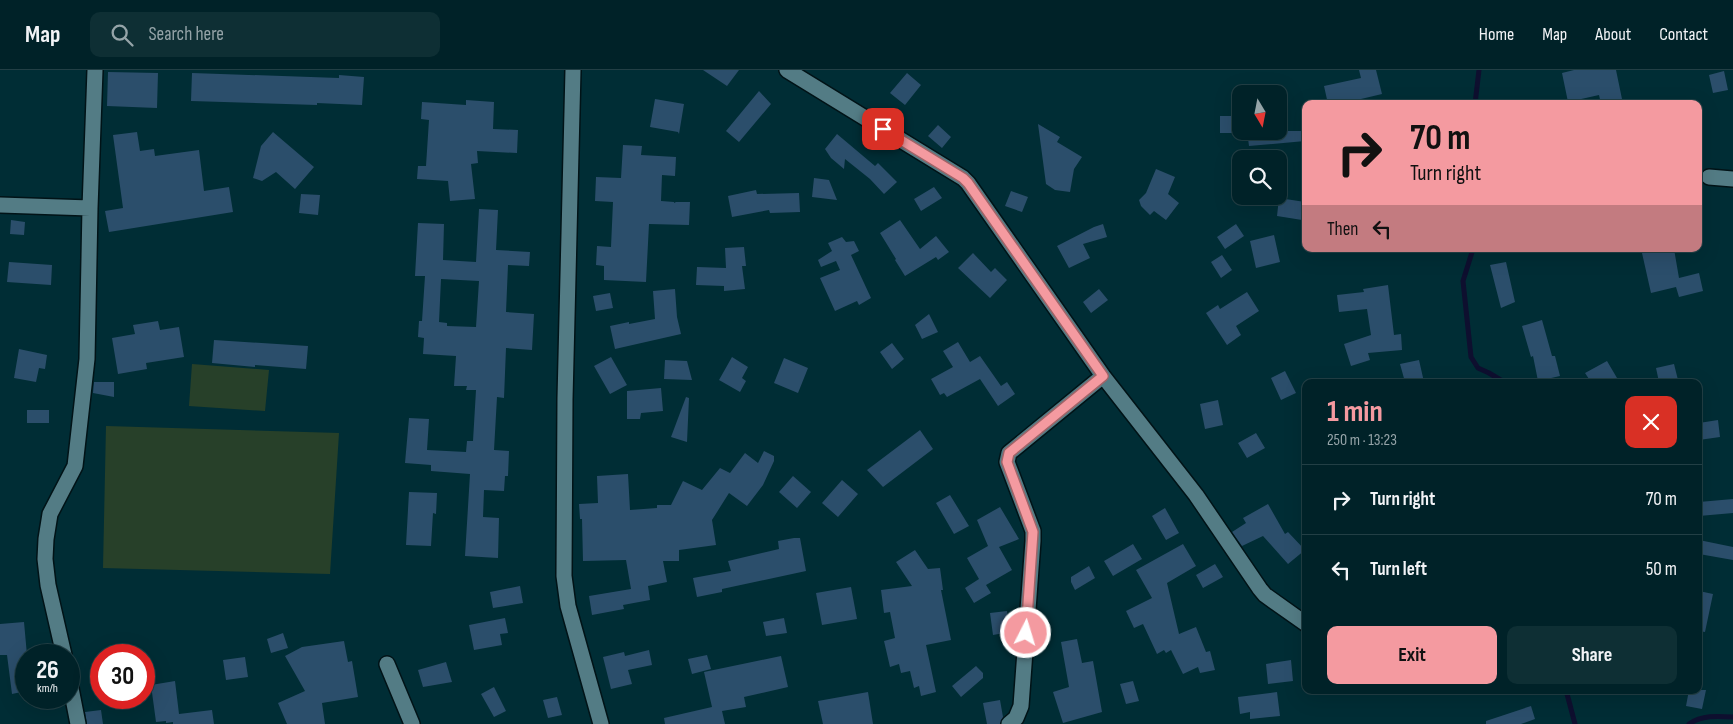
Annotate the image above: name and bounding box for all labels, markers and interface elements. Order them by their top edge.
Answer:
search box [90,12,440,57]
text: Map [25,20,60,49]
icon: search [108,21,136,49]
text: Search here [148,23,224,46]
text: Home [1479,24,1514,45]
text: Map [1542,24,1567,45]
text: About [1595,24,1631,45]
text: Contact [1659,24,1708,45]
north arrow [1232,85,1288,140]
map controls [1232,85,1287,205]
pin [862,108,904,150]
icon: arrive [869,115,897,143]
text: 70 m [1410,117,1470,160]
icon: right [1327,120,1392,185]
button: search [1232,150,1287,205]
text: Turn right [1410,160,1481,187]
icon: left [1368,215,1396,243]
text: Then [1327,218,1358,241]
text: 1 min [1327,394,1383,430]
button: close [1625,396,1677,448]
text: 250 m · 13:23 [1327,431,1397,450]
icon: right [1327,486,1355,514]
text: Turn right [1370,488,1435,511]
text: 70 m [1646,488,1677,511]
icon: left [1327,556,1355,584]
text: Turn left [1370,558,1427,581]
text: 50 m [1646,558,1677,581]
position arrow [999,606,1051,658]
button: Exit [1327,626,1497,684]
button: Share [1507,626,1677,684]
speed limit sign: 30 [90,644,155,709]
text: 26 [36,655,59,686]
text: km/h [37,681,58,696]

